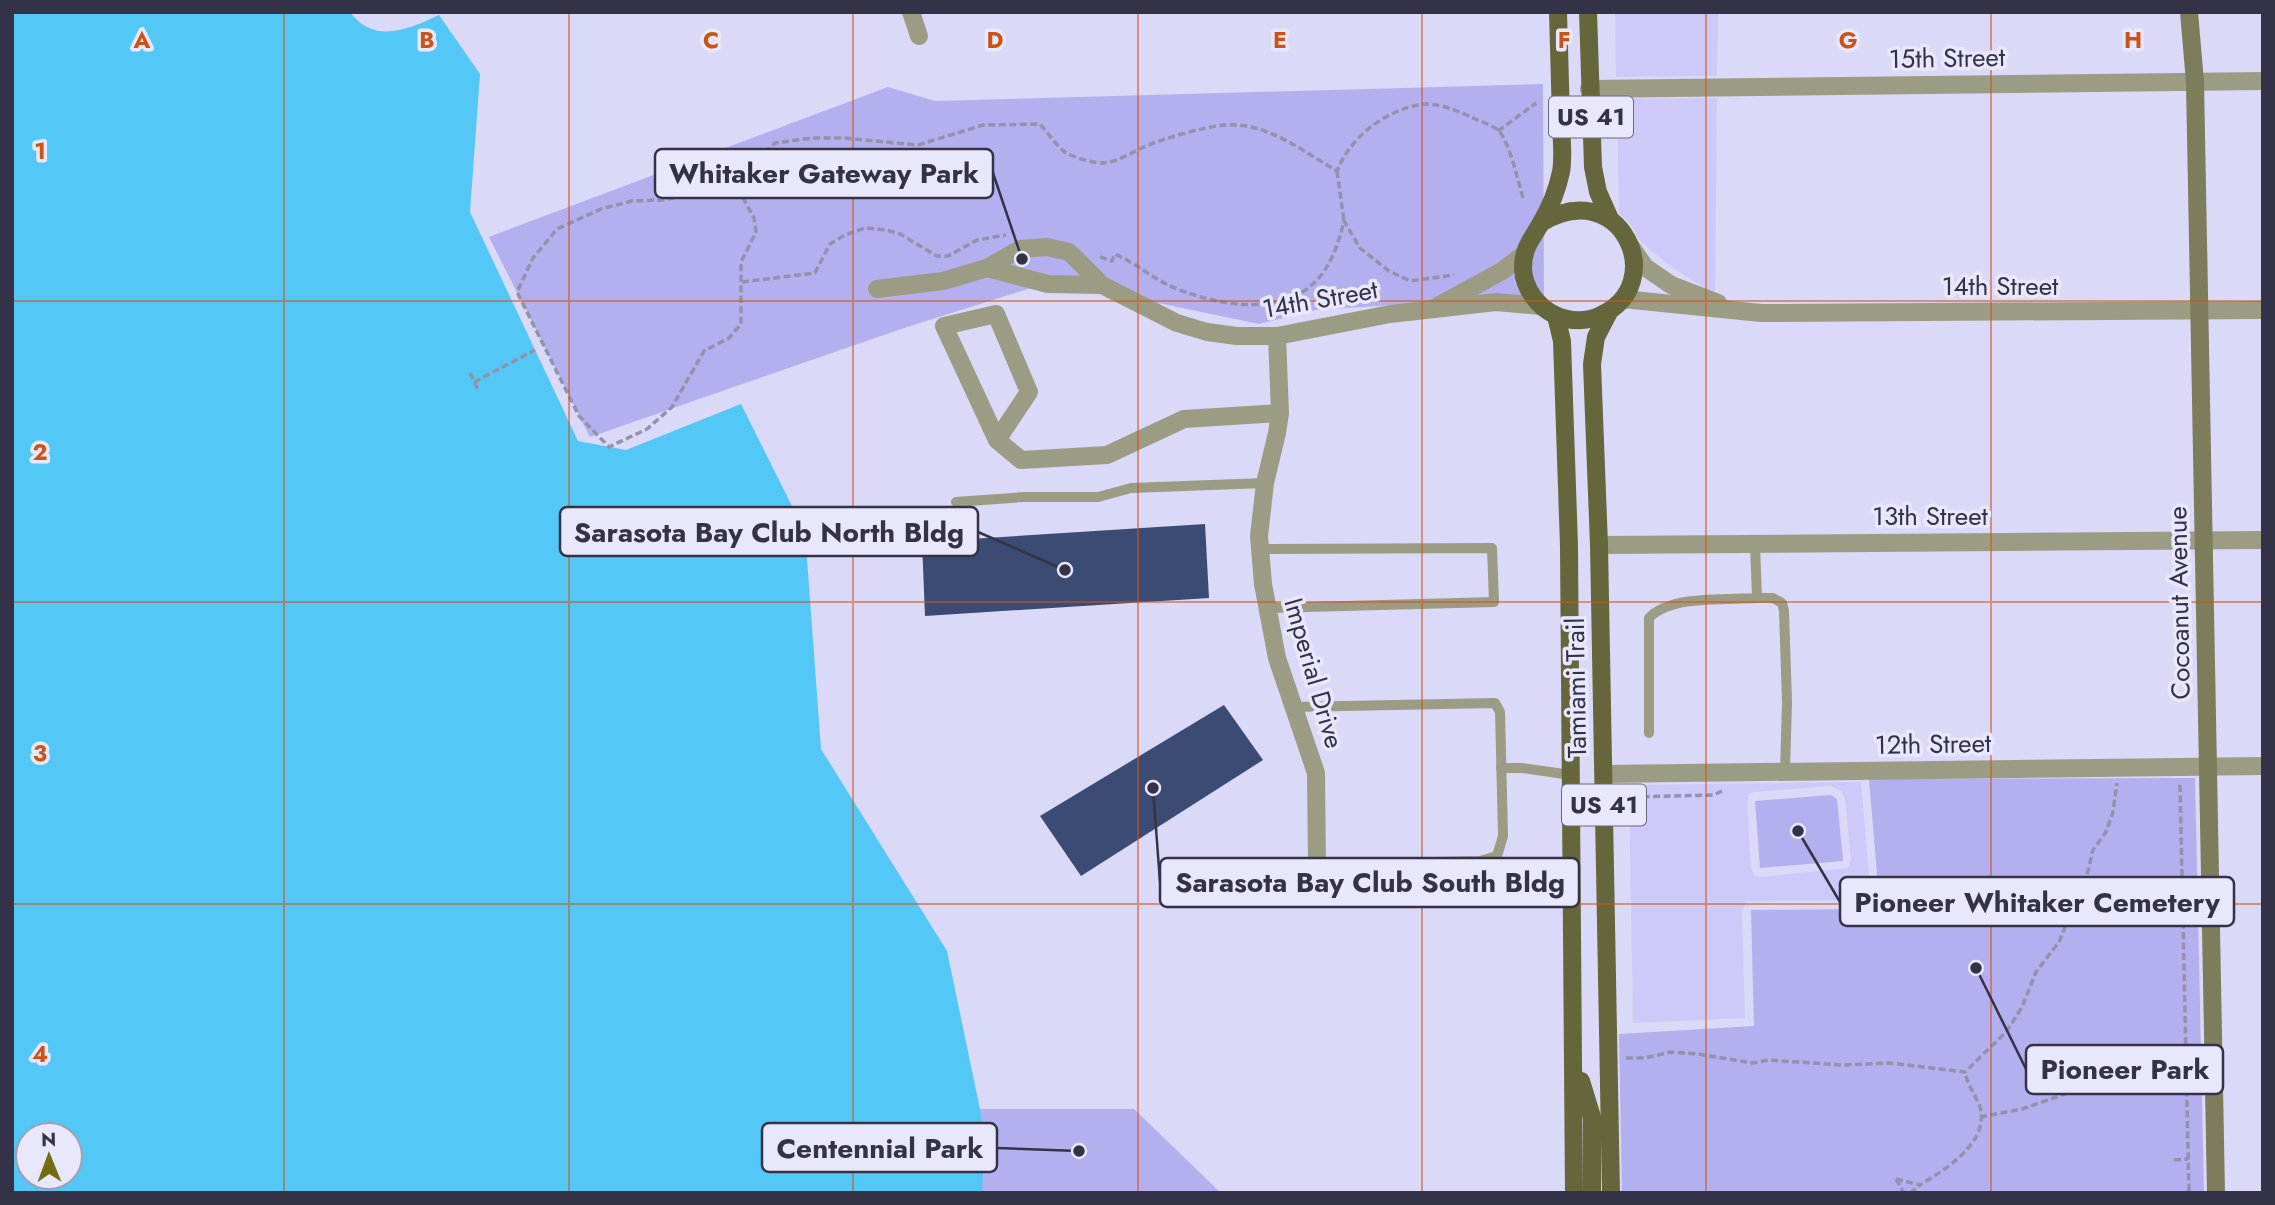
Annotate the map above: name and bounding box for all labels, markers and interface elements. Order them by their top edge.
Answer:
text: A [133,23,151,57]
text: B [419,23,435,57]
text: C [703,23,719,57]
text: D [987,23,1004,57]
text: E [1273,23,1287,57]
text: F [1558,23,1570,57]
text: G [1839,23,1857,57]
text: H [2124,23,2142,57]
street label: 15th Street [1889,38,2006,78]
road number: US 41 [1549,96,1633,138]
text: 1 [34,134,46,168]
callout: Whitaker Gateway Park [655,149,993,198]
text: Whitaker Gateway Park [669,153,979,194]
street label: 14th Street [1942,267,2059,305]
street label: 14th Street [1259,270,1381,328]
text: 2 [32,435,48,469]
street label: 13th Street [1872,497,1989,535]
street label: Cocoanut Avenue [2158,506,2200,700]
callout: Sarasota Bay Club North Bldg [560,507,978,556]
text: Sarasota Bay Club North Bldg [574,512,964,553]
street label: Imperial Drive [1274,593,1354,753]
street label: Tamiami Trail [1556,617,1596,759]
street label: 12th Street [1875,724,1992,764]
text: 3 [33,736,47,770]
road number: US 41 [1562,784,1646,826]
callout: Sarasota Bay Club South Bldg [1160,858,1579,907]
text: Sarasota Bay Club South Bldg [1175,862,1565,903]
callout: Pioneer Whitaker Cemetery [1840,877,2234,926]
text: Pioneer Whitaker Cemetery [1854,882,2220,923]
text: 4 [32,1037,48,1071]
callout: Pioneer Park [2026,1045,2223,1094]
text: Pioneer Park [2040,1049,2210,1090]
north arrow [14,1121,84,1191]
callout: Centennial Park [762,1123,997,1172]
text: N [41,1126,56,1153]
text: Centennial Park [776,1128,984,1169]

